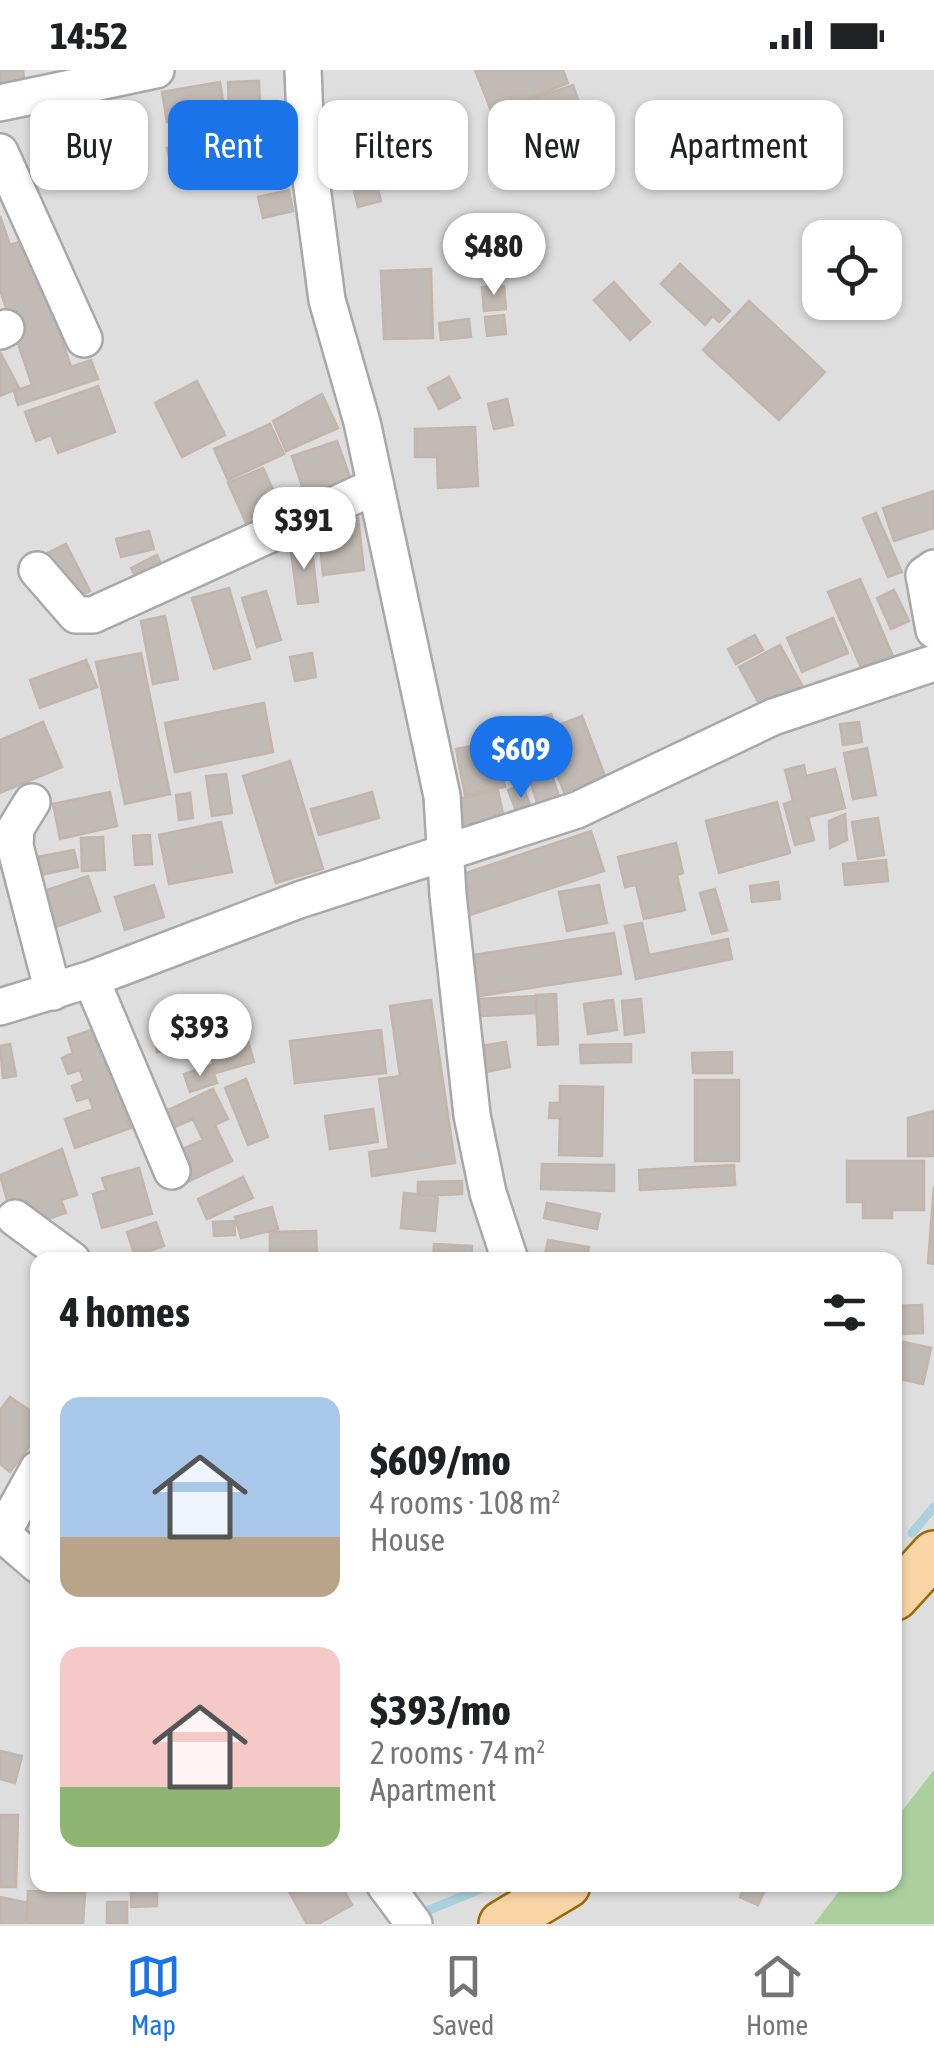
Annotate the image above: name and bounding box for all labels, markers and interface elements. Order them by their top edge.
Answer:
text: 14:52 [50,14,128,57]
chip: Buy [30,100,148,190]
chip: Rent [168,100,298,190]
chip: Filters [318,100,468,190]
chip: New [488,100,615,190]
chip: Apartment [635,100,843,190]
pin: $480 [435,213,553,298]
map controls [802,220,902,320]
button: locate [802,220,902,320]
text: $480 [465,227,523,264]
pin: $391 [245,487,363,572]
text: $391 [275,501,333,538]
pin: $609 [462,716,580,801]
text: $609 [492,730,550,767]
pin: $393 [141,994,259,1079]
text: $393 [171,1008,229,1045]
icon: filters [817,1285,872,1340]
text: 4 homes [60,1288,190,1336]
text: $609/mo [370,1436,511,1484]
icon: home [140,1437,260,1557]
text: 4 rooms · 108 m² [370,1484,560,1521]
text: House [370,1521,445,1558]
text: $393/mo [370,1686,511,1734]
icon: home [140,1687,260,1807]
text: 2 rooms · 74 m² [370,1734,545,1771]
text: Apartment [370,1771,496,1808]
tab: Map [126,1949,181,2041]
tab: Saved [432,1949,494,2041]
tab: Home [746,1949,808,2041]

